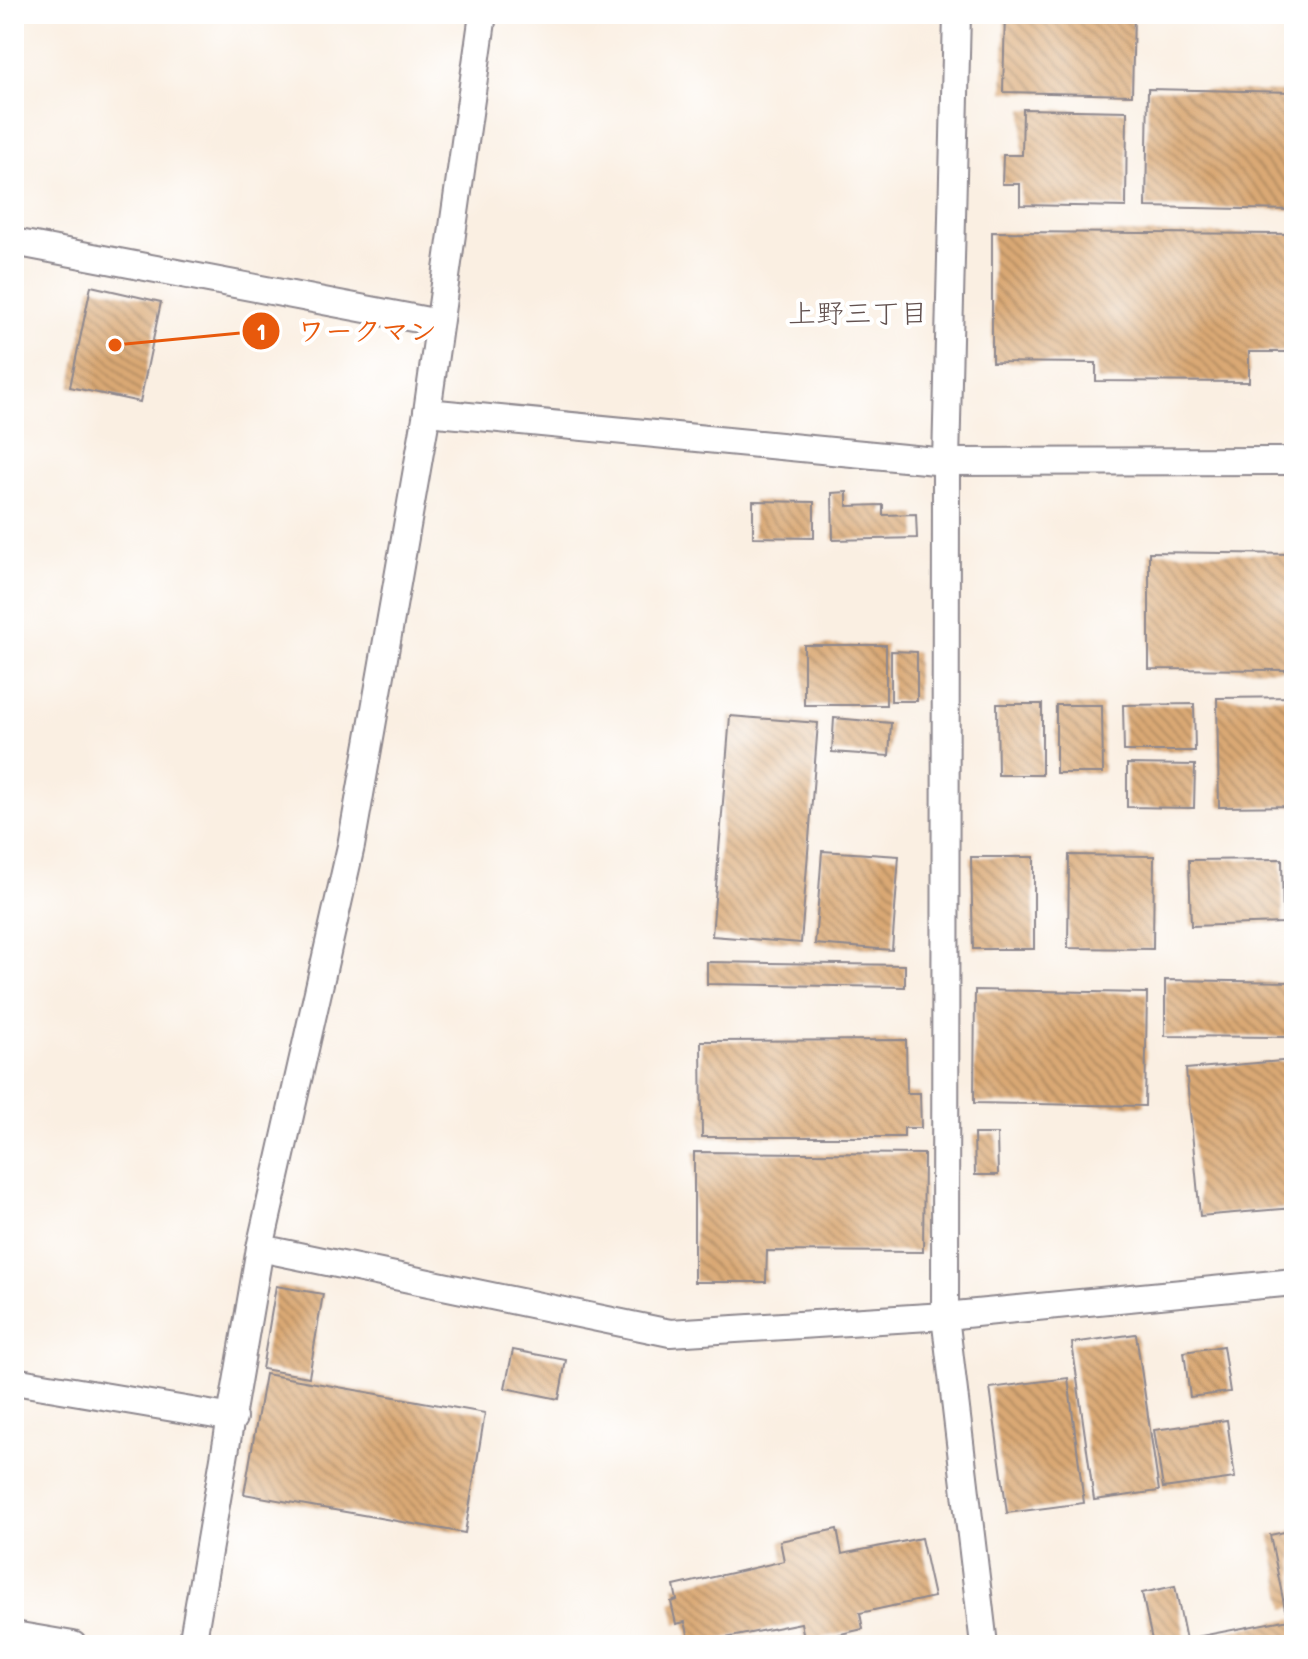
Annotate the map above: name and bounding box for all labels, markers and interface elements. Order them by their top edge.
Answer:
district label: 上野三丁目 [788,294,928,330]
callout: ワークマン [241,305,453,357]
text: ワークマン [297,312,437,348]
text: 1 [256,315,266,346]

